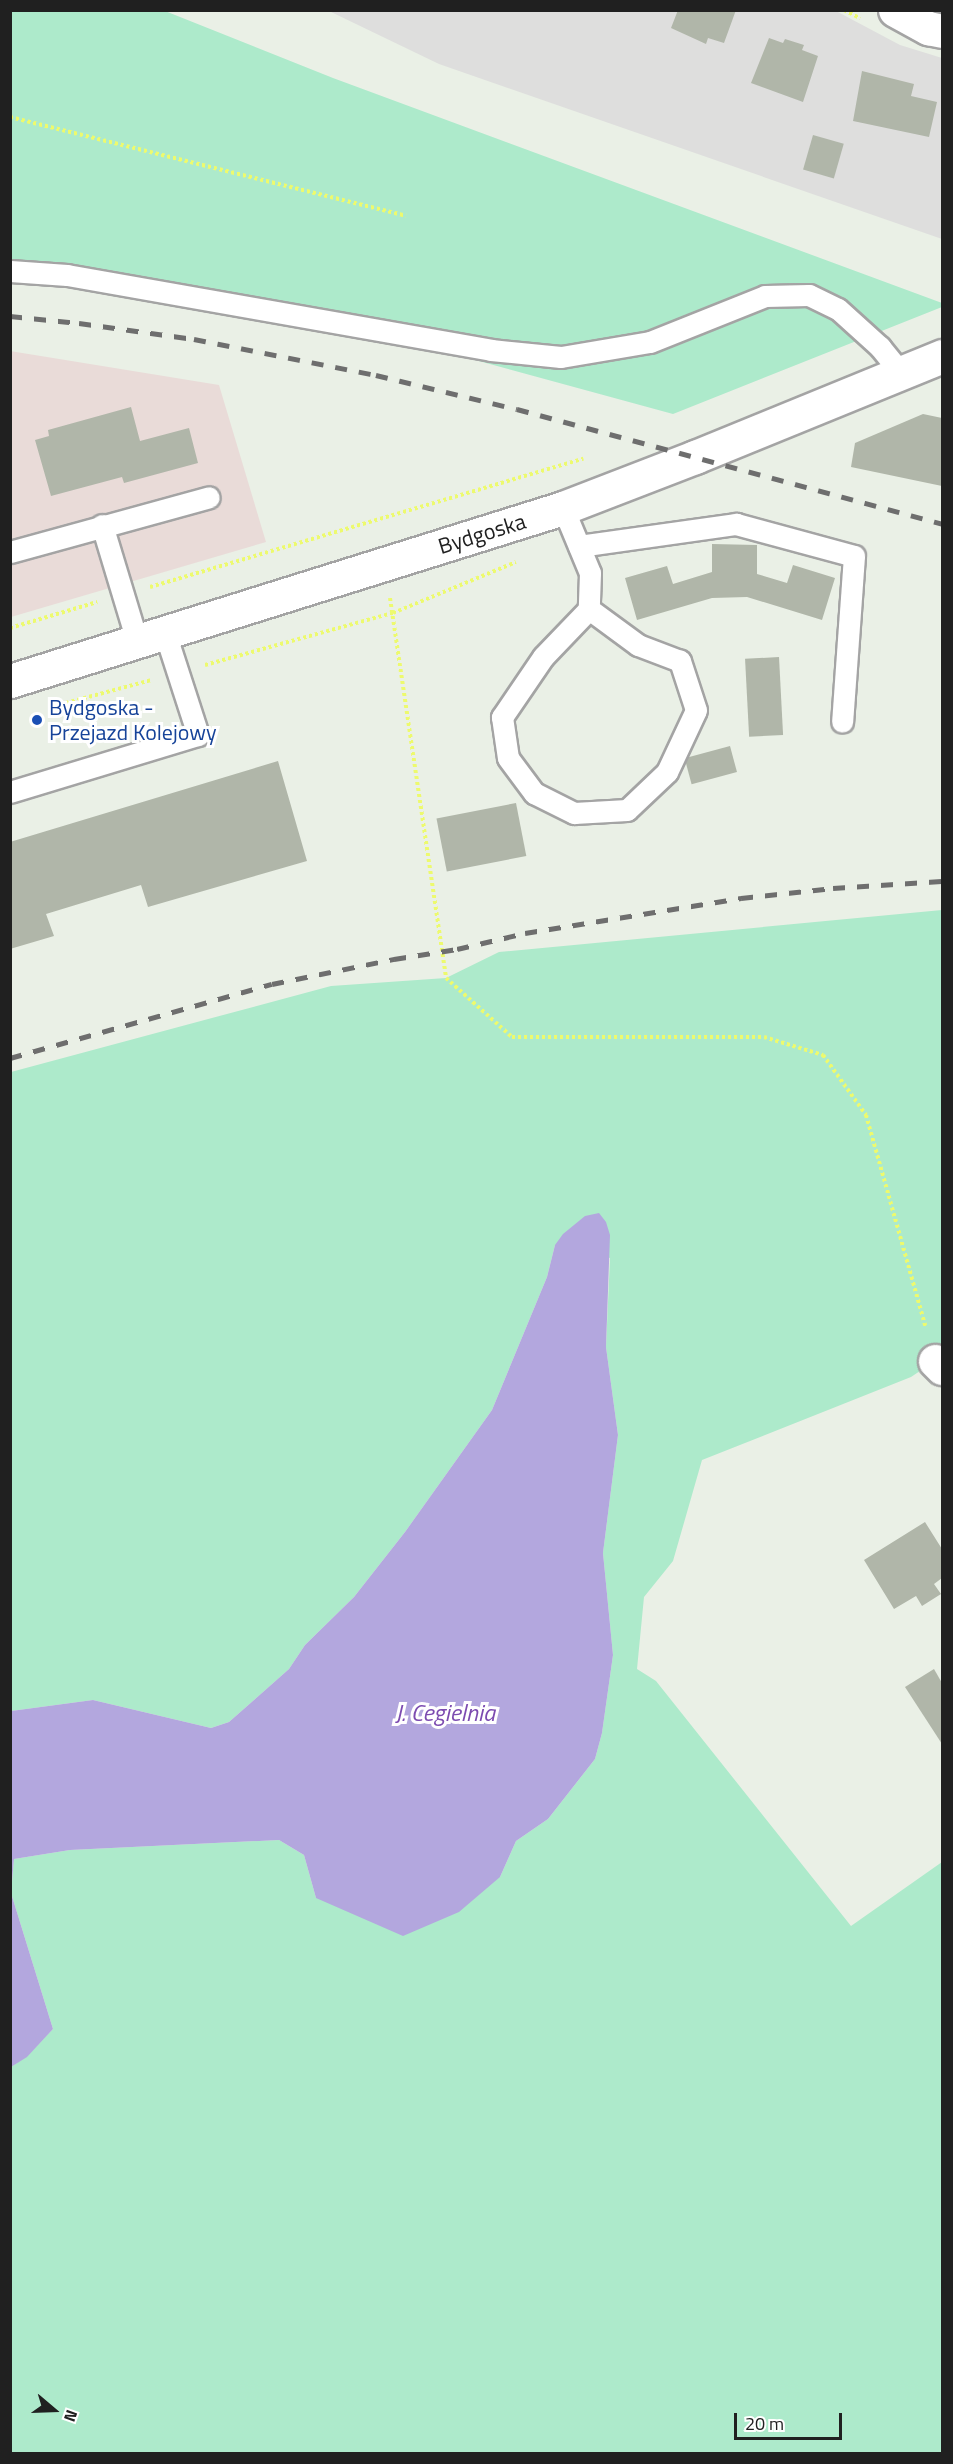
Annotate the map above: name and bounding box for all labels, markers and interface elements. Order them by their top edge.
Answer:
street label: Bydgoska [435,508,529,560]
place label: Bydgoska - Przejazd Kolejowy [49,694,217,746]
marker: Bydgoska - Przejazd Kolejowy [30,713,44,727]
water label: J. Cegielnia [395,1699,495,1727]
north arrow [24,2380,84,2440]
scale bar [737,2401,845,2439]
text: N [58,2407,84,2425]
text: 20 m [745,2410,784,2437]

